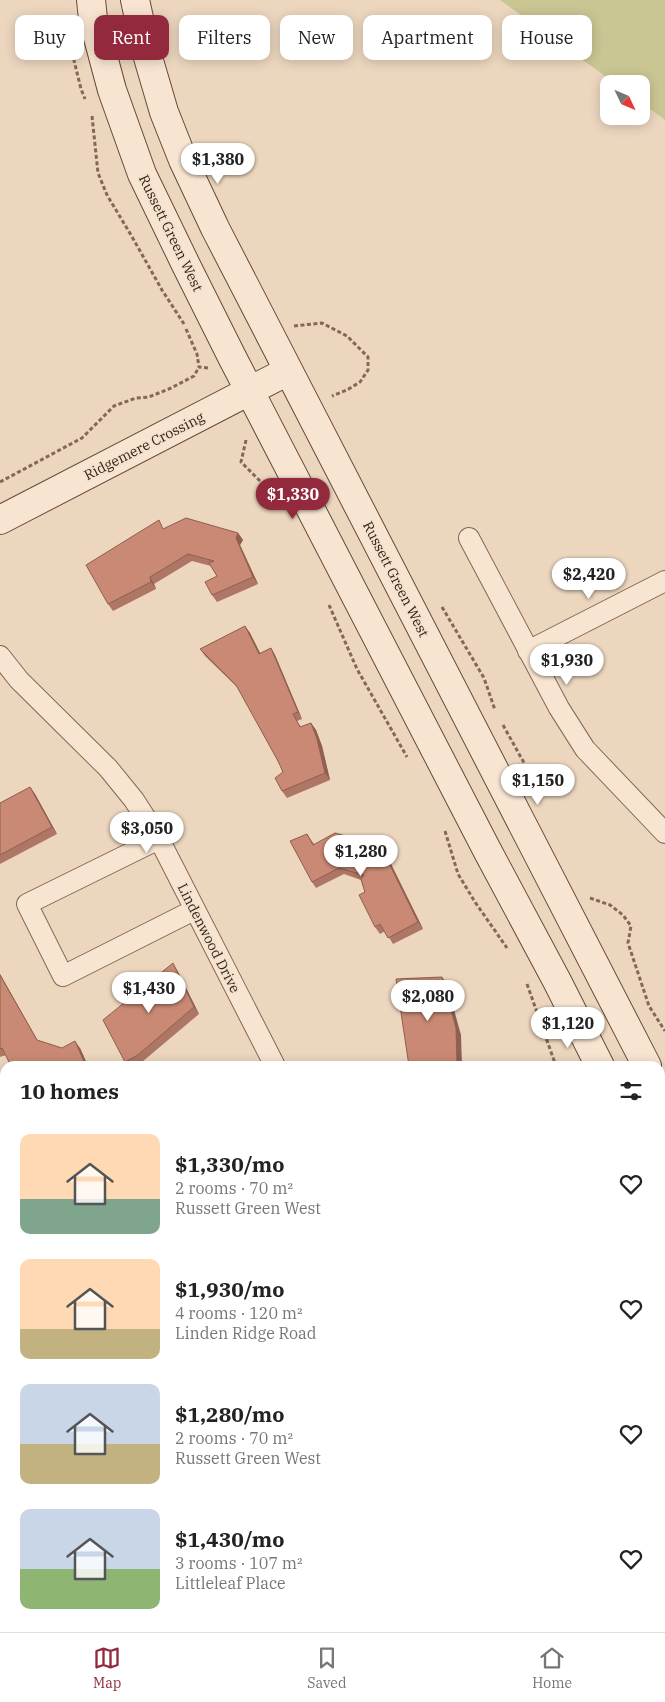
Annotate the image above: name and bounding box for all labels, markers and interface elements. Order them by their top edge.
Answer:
chip: Buy [15,15,84,60]
chip: Rent [94,15,169,60]
chip: Filters [179,15,270,60]
chip: New [280,15,353,60]
chip: Apartment [363,15,492,60]
chip: House [502,15,592,60]
north arrow [600,75,650,125]
map controls [600,75,650,125]
pin: $1,380 [177,142,259,185]
text: $1,380 [192,149,244,169]
street label: Russett Green West [135,172,207,294]
street label: Ridgemere Crossing [81,408,208,484]
pin: $1,330 [252,478,334,520]
text: $1,330 [267,484,319,504]
street label: Russett Green West [359,518,433,640]
pin: $2,420 [548,558,630,600]
text: $2,420 [563,564,615,584]
pin: $1,930 [526,644,608,686]
text: $1,930 [541,650,593,670]
pin: $1,150 [497,764,579,806]
text: $1,150 [512,770,564,790]
pin: $3,050 [106,812,188,854]
text: $3,050 [121,818,173,838]
pin: $1,280 [320,834,402,877]
text: $1,280 [335,841,387,861]
street label: Lindenwood Drive [174,880,244,996]
pin: $1,430 [108,972,190,1014]
text: $1,430 [123,978,175,998]
pin: $2,080 [387,980,469,1022]
text: $2,080 [402,986,454,1006]
pin: $1,120 [527,1006,609,1049]
text: $1,120 [542,1013,594,1033]
text: 10 homes [20,1077,119,1105]
icon: filters [617,1077,645,1105]
text: $1,330/mo [175,1150,284,1178]
icon: home [60,1154,120,1214]
icon: heart [617,1170,645,1198]
text: 2 rooms · 70 m² [175,1178,293,1198]
text: Russett Green West [175,1198,321,1218]
text: $1,930/mo [175,1275,284,1303]
icon: home [60,1279,120,1339]
icon: heart [617,1295,645,1323]
text: 4 rooms · 120 m² [175,1303,303,1323]
text: Linden Ridge Road [175,1323,317,1343]
text: $1,280/mo [175,1400,284,1428]
icon: home [60,1404,120,1464]
icon: heart [617,1420,645,1448]
text: 2 rooms · 70 m² [175,1428,293,1448]
text: Russett Green West [175,1448,321,1468]
text: $1,430/mo [175,1525,284,1553]
icon: home [60,1529,120,1589]
icon: heart [617,1545,645,1573]
text: 3 rooms · 107 m² [175,1553,303,1573]
text: Littleleaf Place [175,1573,286,1593]
tab: Map [93,1644,121,1692]
tab: Saved [307,1644,346,1692]
tab: Home [532,1644,572,1692]

